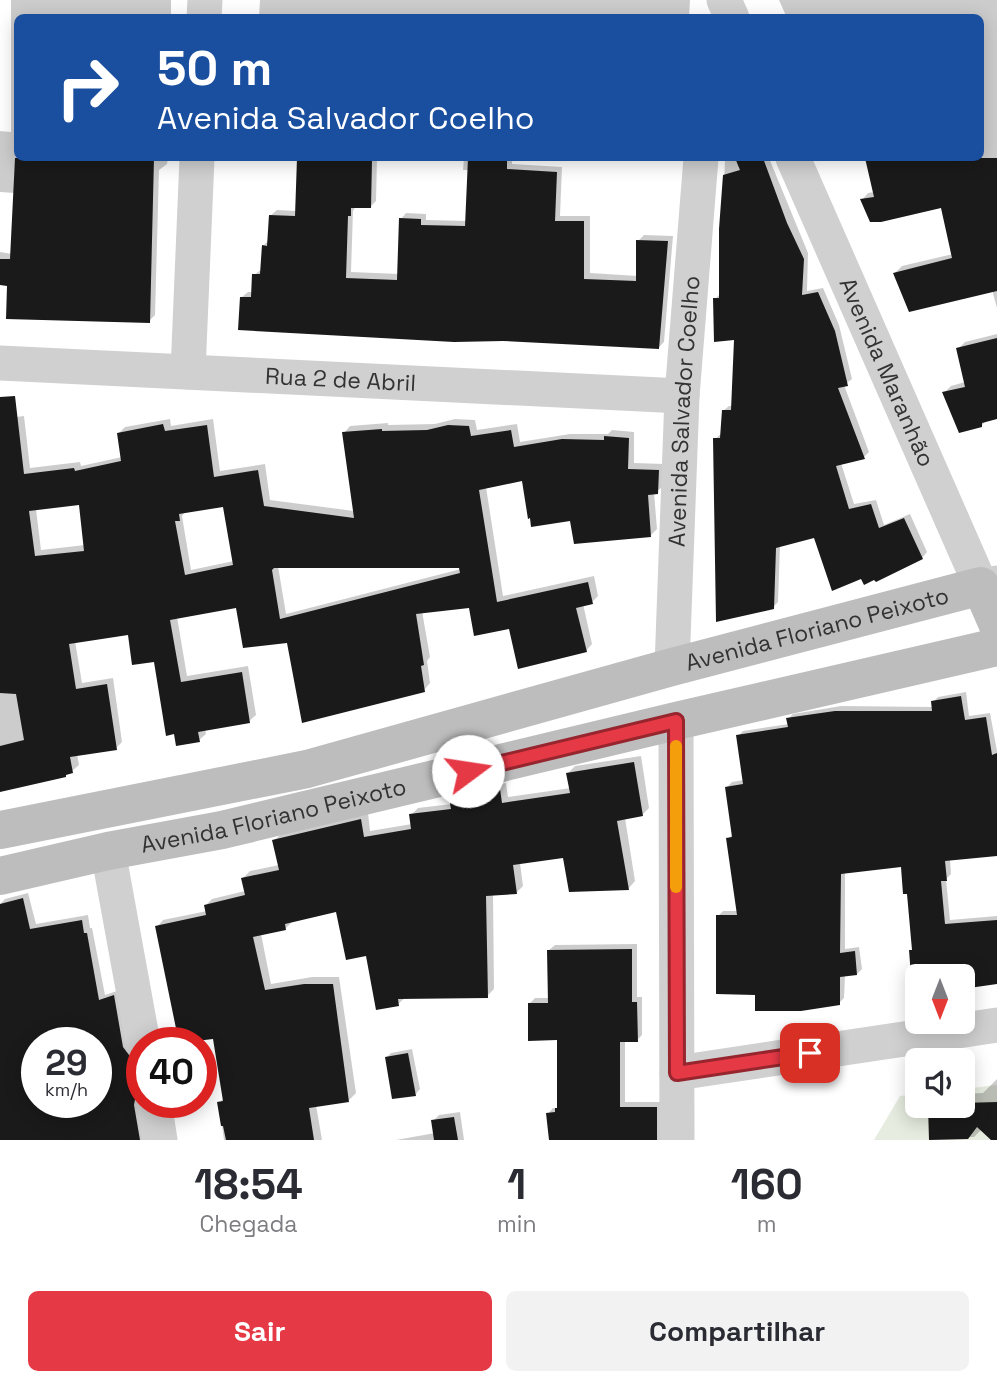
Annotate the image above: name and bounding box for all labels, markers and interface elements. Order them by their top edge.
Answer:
text: 50 m [157,37,272,99]
icon: right [42,42,133,133]
text: Avenida Salvador Coelho [157,98,535,138]
street label: Avenida Maranhão [832,273,942,471]
street label: Avenida Salvador Coelho [661,275,707,547]
street label: Rua 2 de Abril [265,361,417,398]
street label: Avenida Floriano Peixoto [682,580,952,678]
position arrow [431,734,505,808]
street label: Avenida Floriano Peixoto [138,771,409,860]
north arrow [905,964,975,1034]
map controls [905,964,975,1118]
pin [780,1023,840,1083]
speed limit sign: 40 [126,1027,217,1118]
icon: arrive [791,1034,829,1072]
text: 29 [45,1041,88,1085]
button: sound [905,1048,975,1118]
text: km/h [45,1078,88,1101]
text: 18:54 [194,1158,303,1211]
text: 1 [507,1158,526,1211]
text: 160 [731,1158,803,1211]
text: Chegada [199,1209,298,1239]
text: min [497,1209,536,1239]
text: m [757,1209,777,1239]
button: Sair [28,1291,492,1371]
button: Compartilhar [506,1291,969,1371]

